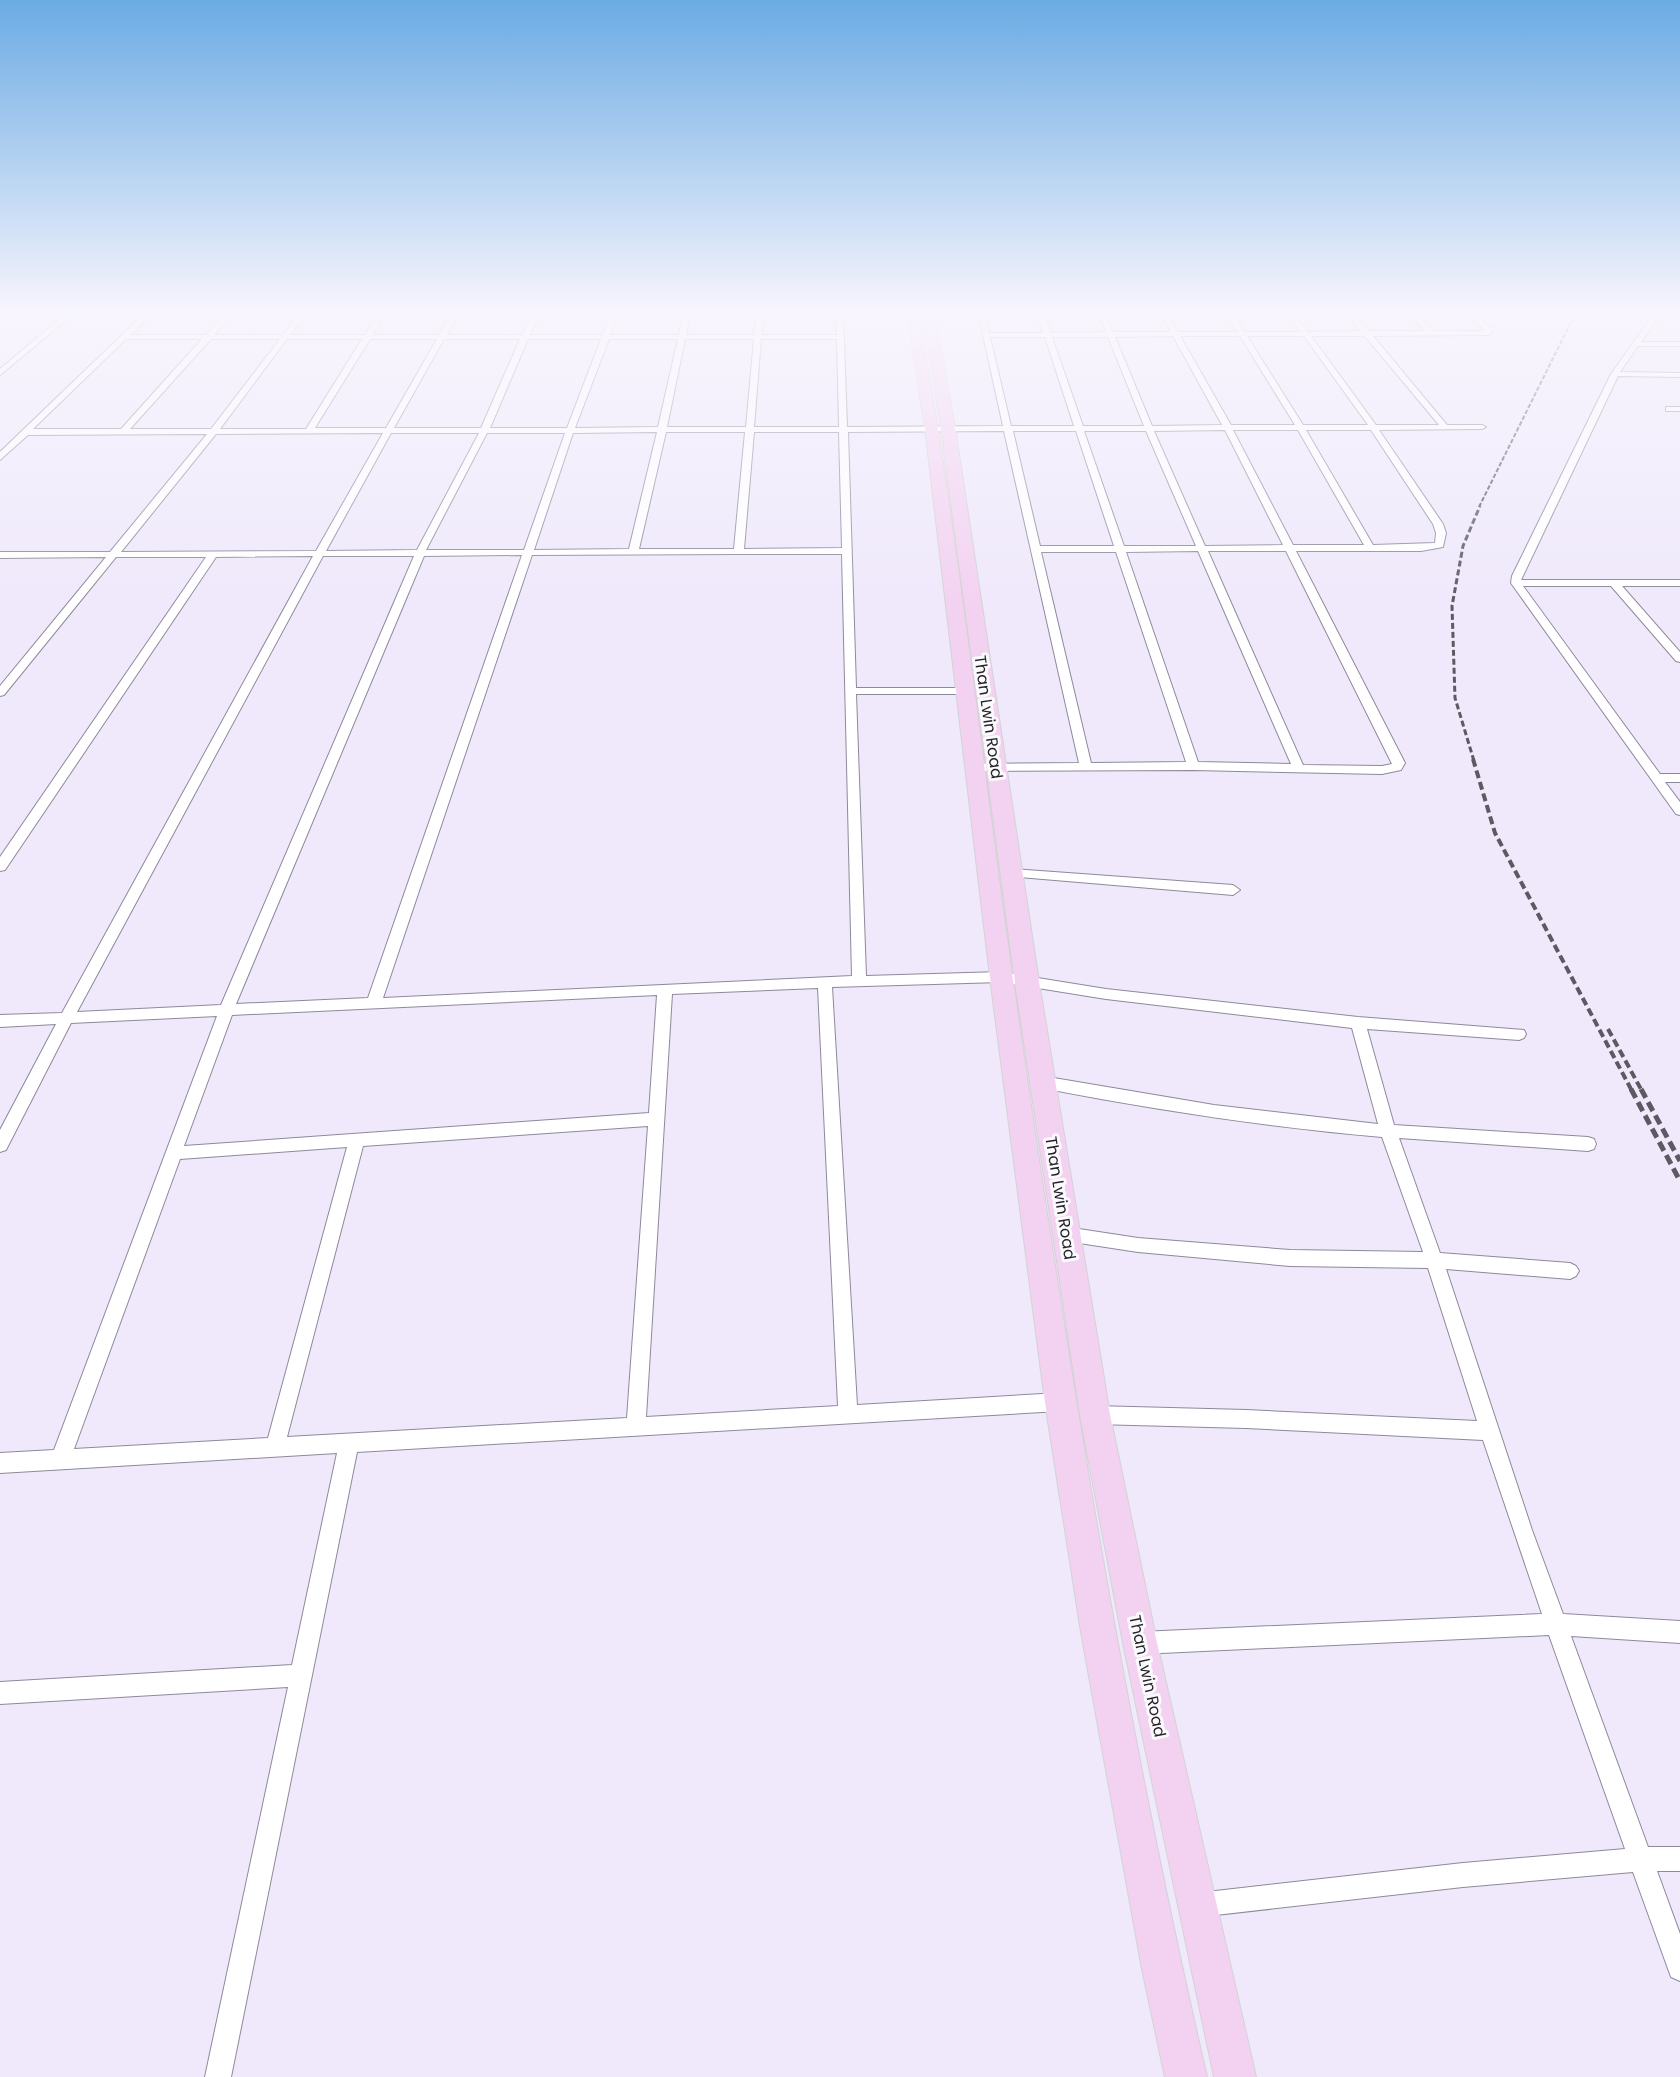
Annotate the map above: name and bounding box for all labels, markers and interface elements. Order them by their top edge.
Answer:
street label: Than Lwin Road [968,654,1009,780]
street label: Than Lwin Road [1039,1135,1082,1261]
street label: Than Lwin Road [1123,1613,1172,1739]

